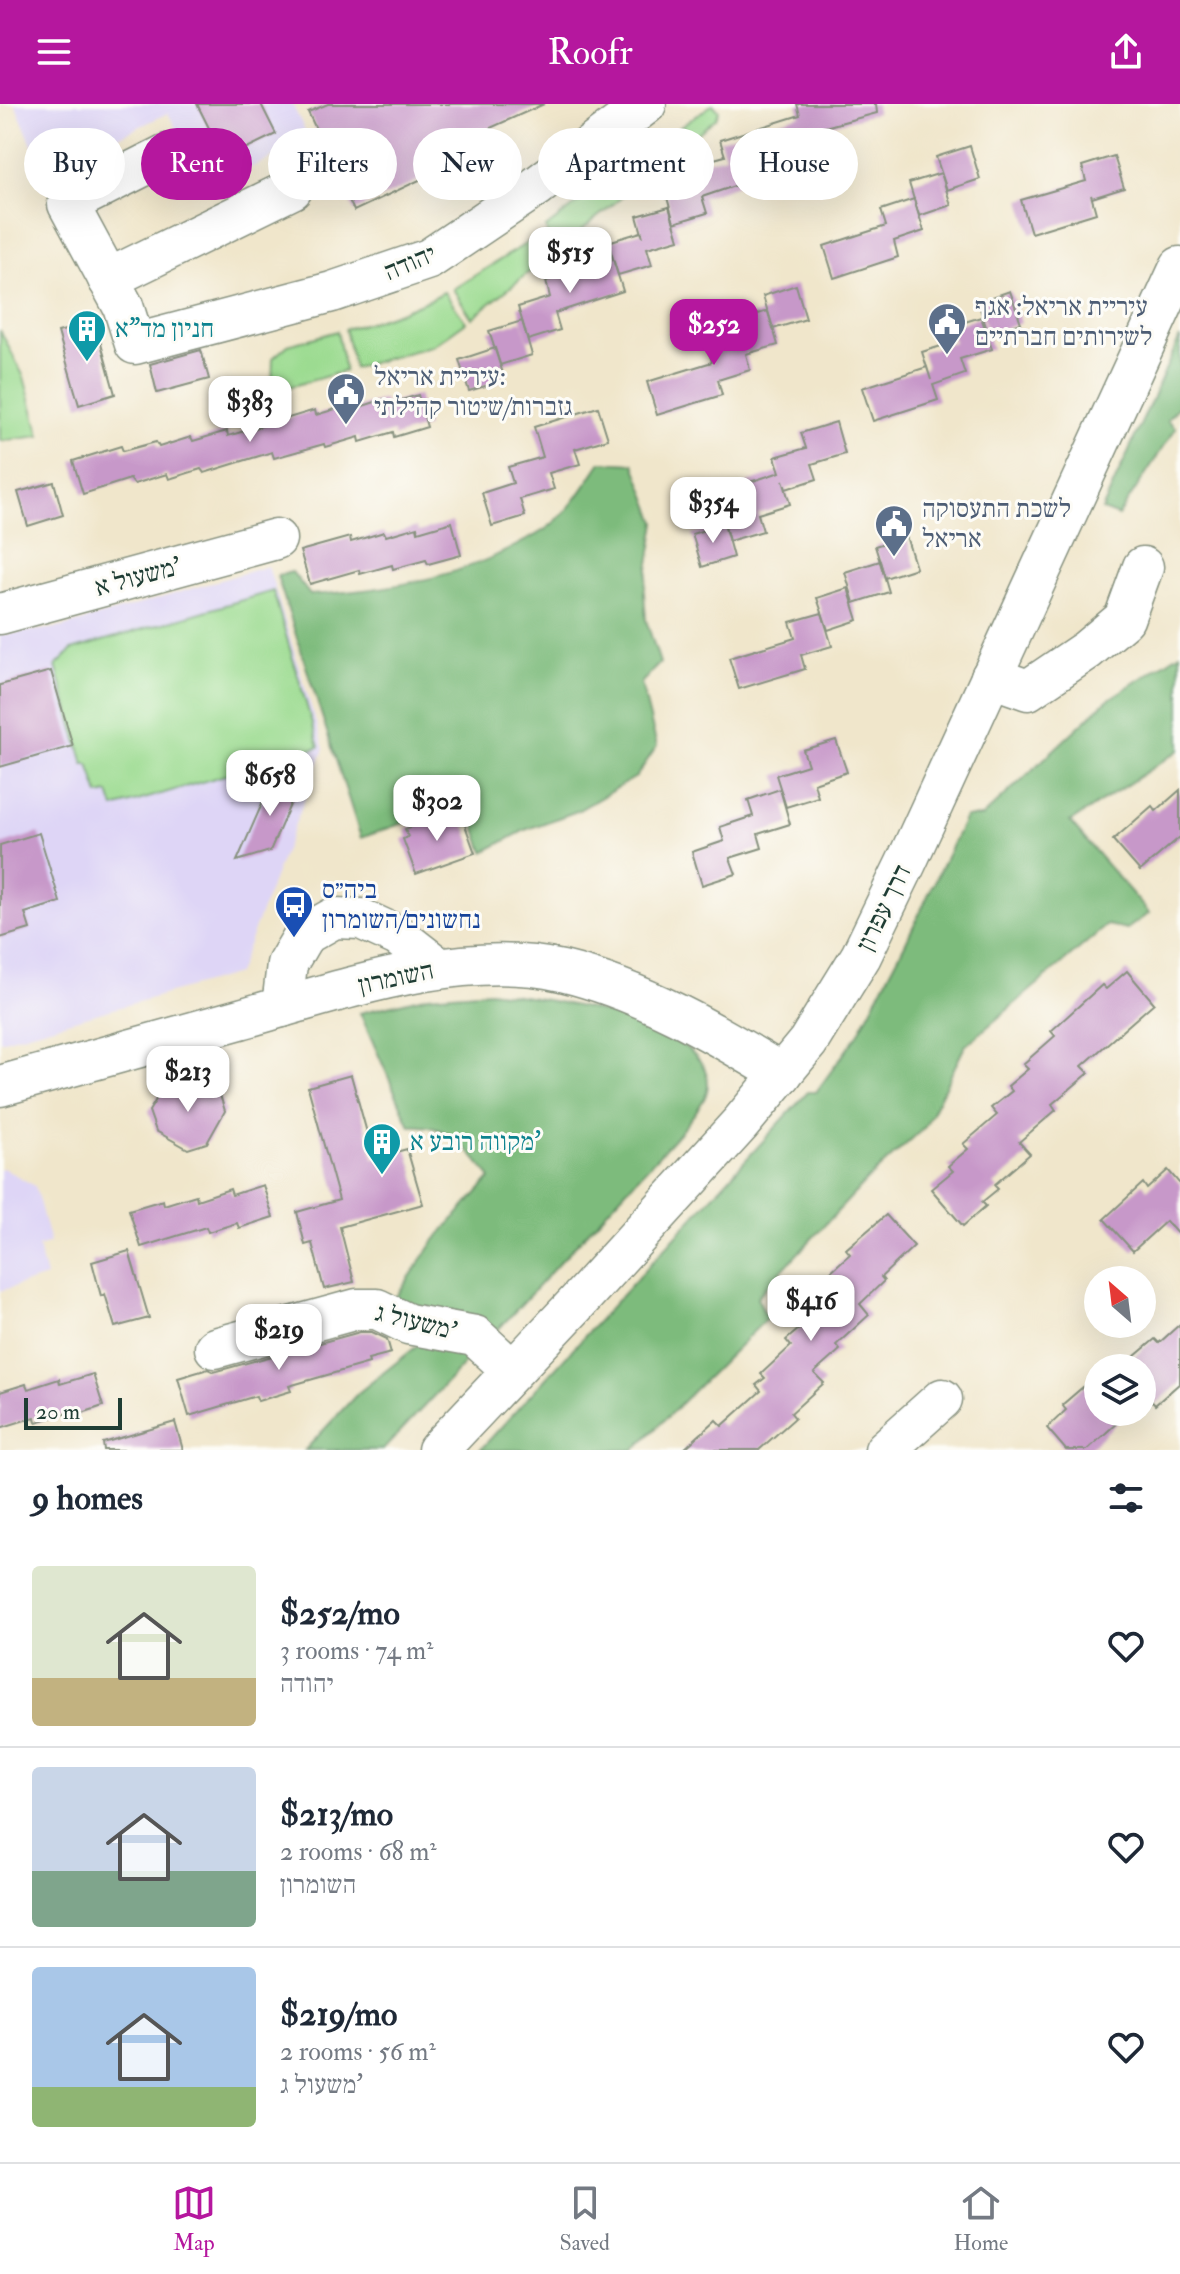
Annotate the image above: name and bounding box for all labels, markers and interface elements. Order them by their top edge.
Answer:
icon: menu [32,30,76,74]
text: Roofr [547,30,633,75]
icon: share [1104,30,1148,74]
chip: Buy [24,128,125,200]
chip: Rent [141,128,252,200]
chip: Filters [268,128,397,200]
chip: New [413,128,522,200]
chip: Apartment [538,128,714,200]
chip: House [730,128,858,200]
pin: $515 [523,227,617,295]
text: $515 [547,237,593,269]
street label: יהודה [379,238,441,288]
place label: עיריית אריאל: אגף לשירותים חברתיים [975,291,1152,353]
pin: $252 [667,299,761,367]
public building icon: עיריית אריאל: אגף לשירותים חברתיים [926,301,968,356]
building icon: חניון מד"א [66,308,108,363]
text: $252 [688,309,740,341]
place label: חניון מד"א [115,313,214,345]
place label: עיריית אריאל: גזברות/שיטור קהילתי [374,361,573,423]
public building icon: עיריית אריאל: גזברות/שיטור קהילתי [325,371,367,426]
pin: $383 [203,376,297,444]
text: $383 [227,386,273,418]
pin: $354 [666,477,760,545]
text: $354 [688,487,738,519]
place label: לשכת התעסוקה אריאל [922,493,1071,555]
public building icon: לשכת התעסוקה אריאל [873,503,915,558]
street label: משעול א' [91,550,185,604]
pin: $658 [223,750,317,818]
text: $658 [244,760,296,792]
pin: $302 [390,775,484,843]
text: $302 [411,785,463,817]
street label: דרך עפרון [849,859,919,957]
place label: ביה״ס נחשונים/השומרון [322,874,481,936]
bus stop icon: ביה״ס נחשונים/השומרון [273,884,315,939]
street label: השומרון [355,954,437,1002]
pin: $213 [141,1046,235,1114]
text: $213 [164,1056,212,1088]
building icon: מקווה רובע א' [361,1121,403,1176]
place label: מקווה רובע א' [410,1126,541,1158]
north arrow [1084,1266,1156,1338]
map controls [1084,1266,1156,1426]
pin: $416 [764,1275,858,1343]
text: $416 [785,1285,837,1317]
street label: משעול ג' [372,1296,461,1348]
pin: $219 [232,1304,326,1372]
text: $219 [254,1314,304,1346]
button: layers [1084,1354,1156,1426]
scale bar [24,1394,122,1430]
text: 20 m [36,1398,80,1426]
icon: filters [1104,1476,1148,1520]
text: 9 homes [32,1477,143,1520]
text: $252/mo [280,1592,400,1635]
icon: home [96,1598,192,1694]
icon: heart [1104,1624,1148,1668]
text: 3 rooms · 74 m² [280,1635,433,1667]
text: יהודה [280,1668,334,1700]
text: $213/mo [280,1793,393,1836]
icon: home [96,1799,192,1895]
icon: heart [1104,1825,1148,1869]
text: 2 rooms · 68 m² [280,1836,437,1868]
text: השומרון [280,1869,356,1901]
text: $219/mo [280,1993,397,2036]
icon: home [96,1999,192,2095]
icon: heart [1104,2025,1148,2069]
text: 2 rooms · 56 m² [280,2036,436,2068]
text: משעול ג' [280,2069,363,2101]
tab: Map [172,2181,216,2257]
tab: Saved [560,2181,610,2257]
tab: Home [954,2181,1008,2257]

